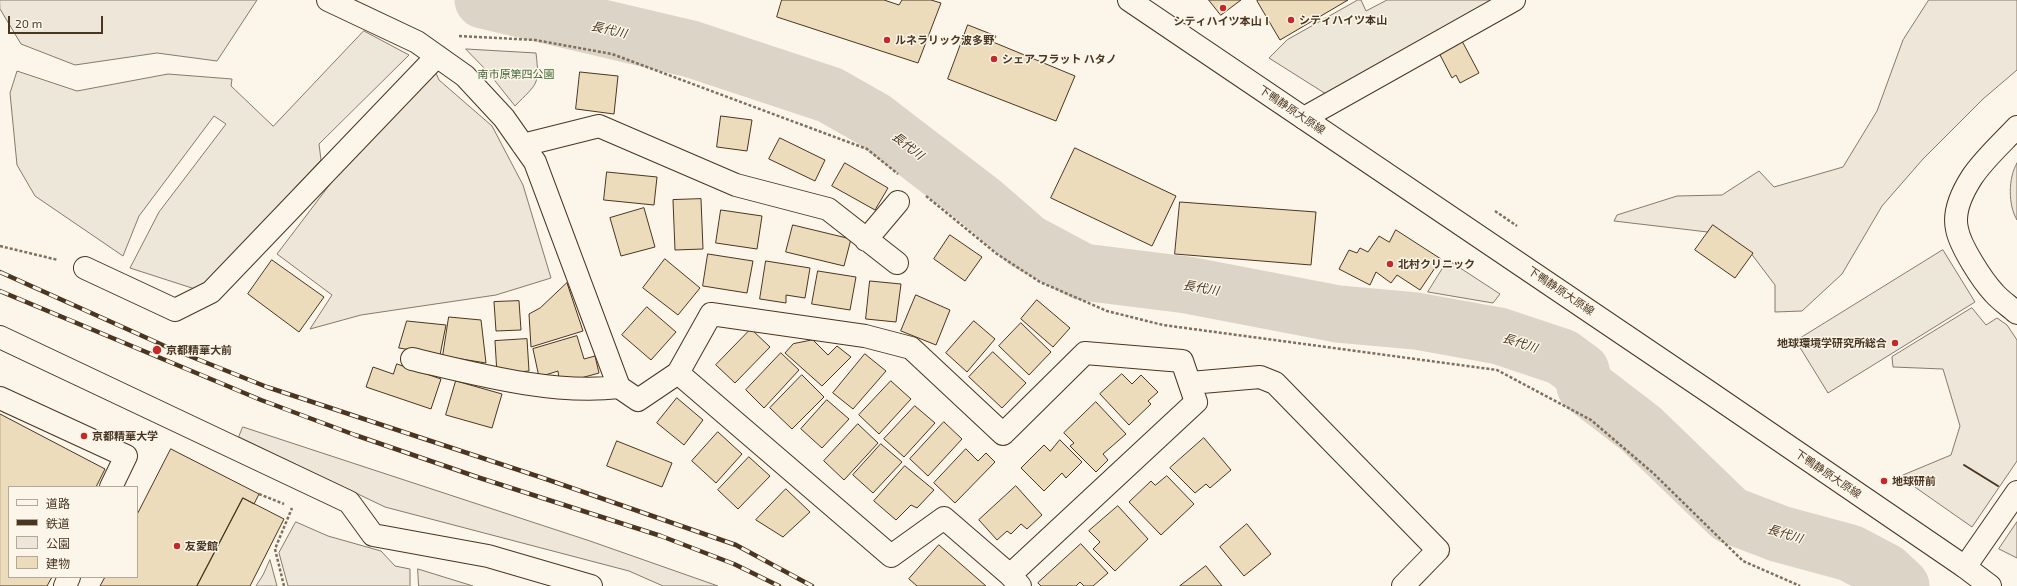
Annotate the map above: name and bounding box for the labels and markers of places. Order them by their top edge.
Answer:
marker: シティハイツ本山Ⅰ [1218,3,1228,13]
place label: シティハイツ本山 [1299,13,1387,27]
place label: シティハイツ本山Ⅰ [1174,14,1272,28]
marker: シティハイツ本山 [1286,15,1296,25]
place label: ルネラリック波多野 [895,33,994,47]
marker: ルネラリック波多野 [882,35,892,45]
place label: シェア フラット ハタノ [1002,52,1117,66]
marker: シェア フラット ハタノ [989,54,999,64]
place label: 北村クリニック [1398,257,1475,271]
marker: 北村クリニック [1385,259,1395,269]
place label: 地球環境学研究所総合 [1777,336,1887,350]
marker: 地球環境学研究所総合 [1890,338,1900,348]
place label: 京都精華大前 [166,343,232,357]
marker: 京都精華大前 [151,344,163,356]
place label: 京都精華大学 [92,429,158,443]
marker: 京都精華大学 [79,431,89,441]
place label: 地球研前 [1892,474,1936,488]
marker: 地球研前 [1879,476,1889,486]
place label: 友愛館 [185,539,218,553]
marker: 友愛館 [172,541,182,551]

